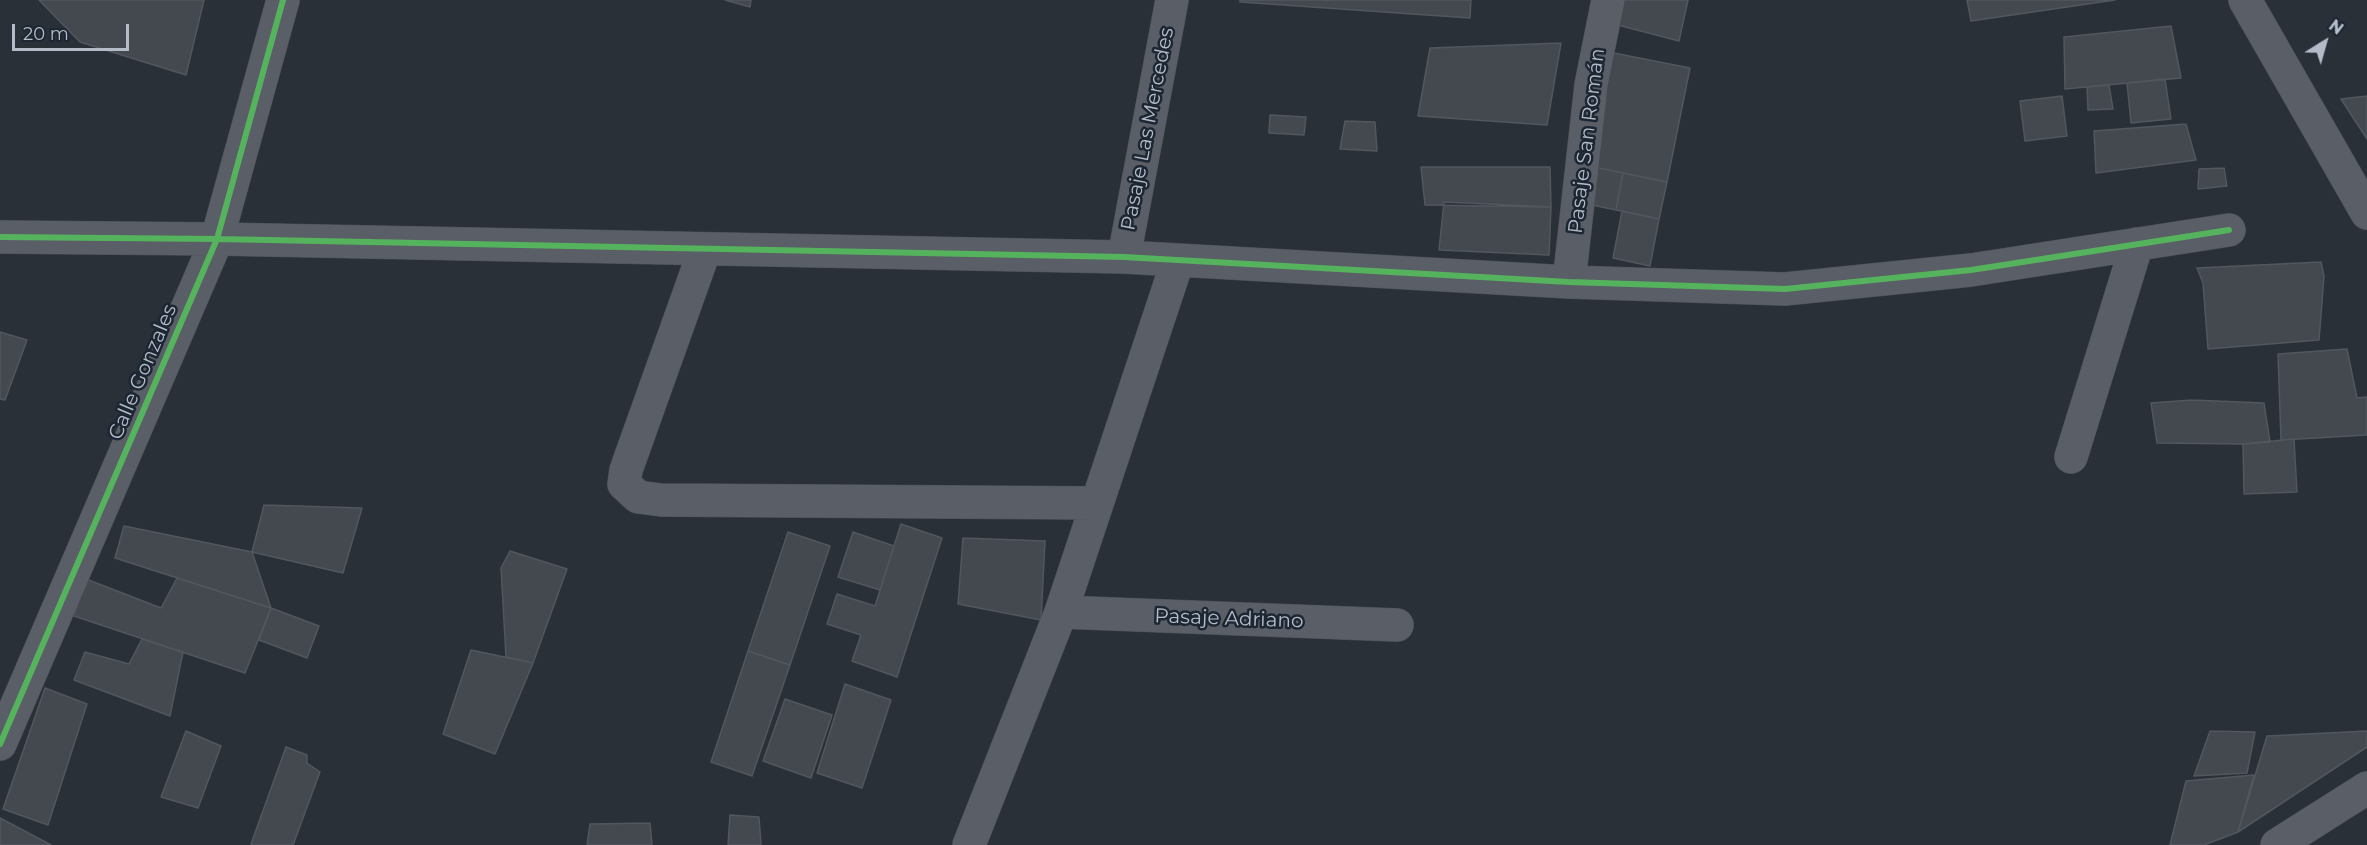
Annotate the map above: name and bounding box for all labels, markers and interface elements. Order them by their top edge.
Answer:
scale bar [15,12,132,50]
north arrow [2295,12,2355,72]
text: N [2325,16,2347,39]
text: 20 m [23,23,69,45]
street label: Pasaje Las Mercedes [1117,25,1179,233]
street label: Pasaje San Román [1564,47,1610,235]
street label: Calle Gonzales [104,301,182,443]
street label: Pasaje Adriano [1154,604,1304,634]

